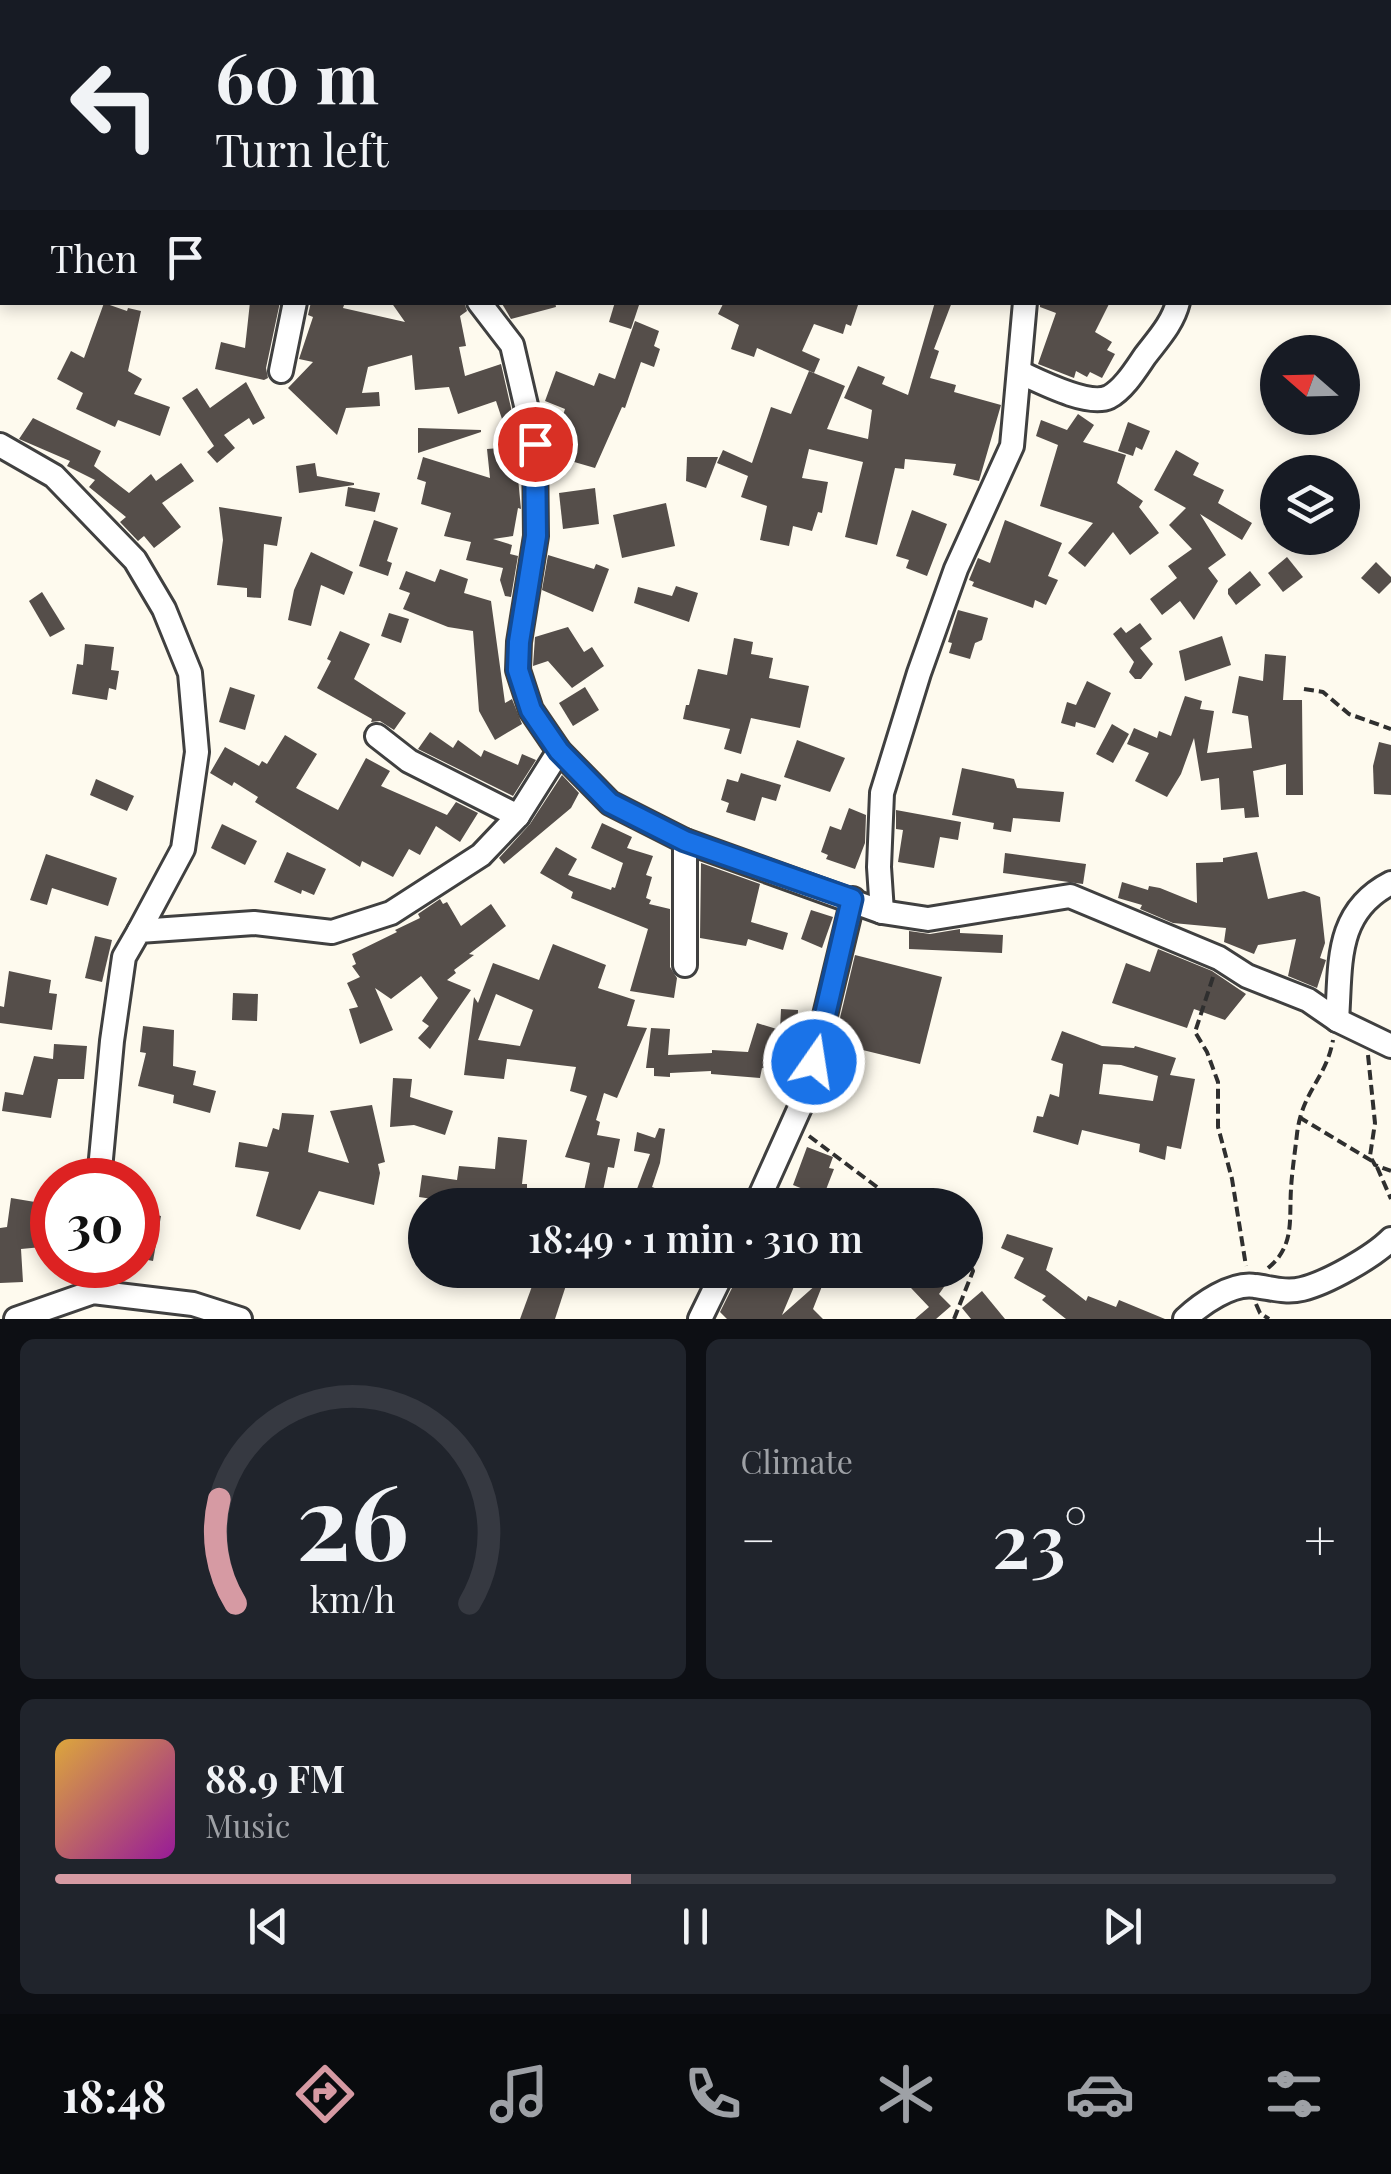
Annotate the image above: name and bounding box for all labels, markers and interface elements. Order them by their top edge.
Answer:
text: 60 m [215,28,379,122]
icon: left [50,40,180,170]
text: Turn left [215,118,389,178]
icon: arrive [158,230,213,285]
text: Then [50,232,138,283]
north arrow [1260,335,1360,435]
map controls [1260,335,1360,555]
pin [493,402,578,487]
icon: arrive [508,417,563,472]
button: layers [1260,455,1360,555]
position arrow [762,1010,866,1114]
speed limit sign: 30 [30,1158,160,1288]
text: 18:49 · 1 min · 310 m [528,1212,863,1263]
text: Climate [741,1439,853,1482]
text: 26 [296,1448,409,1587]
text: 23° [992,1488,1088,1588]
text: − [741,1501,776,1575]
text: + [1304,1501,1336,1575]
text: km/h [310,1574,396,1622]
text: 88.9 FM [205,1752,345,1803]
text: Music [205,1803,290,1846]
icon: previous [241,1899,296,1954]
icon: pause [668,1899,723,1954]
icon: next [1095,1899,1150,1954]
icon: directions [290,2059,360,2129]
icon: music [484,2059,554,2129]
icon: phone [678,2059,748,2129]
icon: climate [871,2059,941,2129]
icon: car [1065,2059,1135,2129]
icon: filters [1259,2059,1329,2129]
text: 18:48 [62,2064,166,2124]

